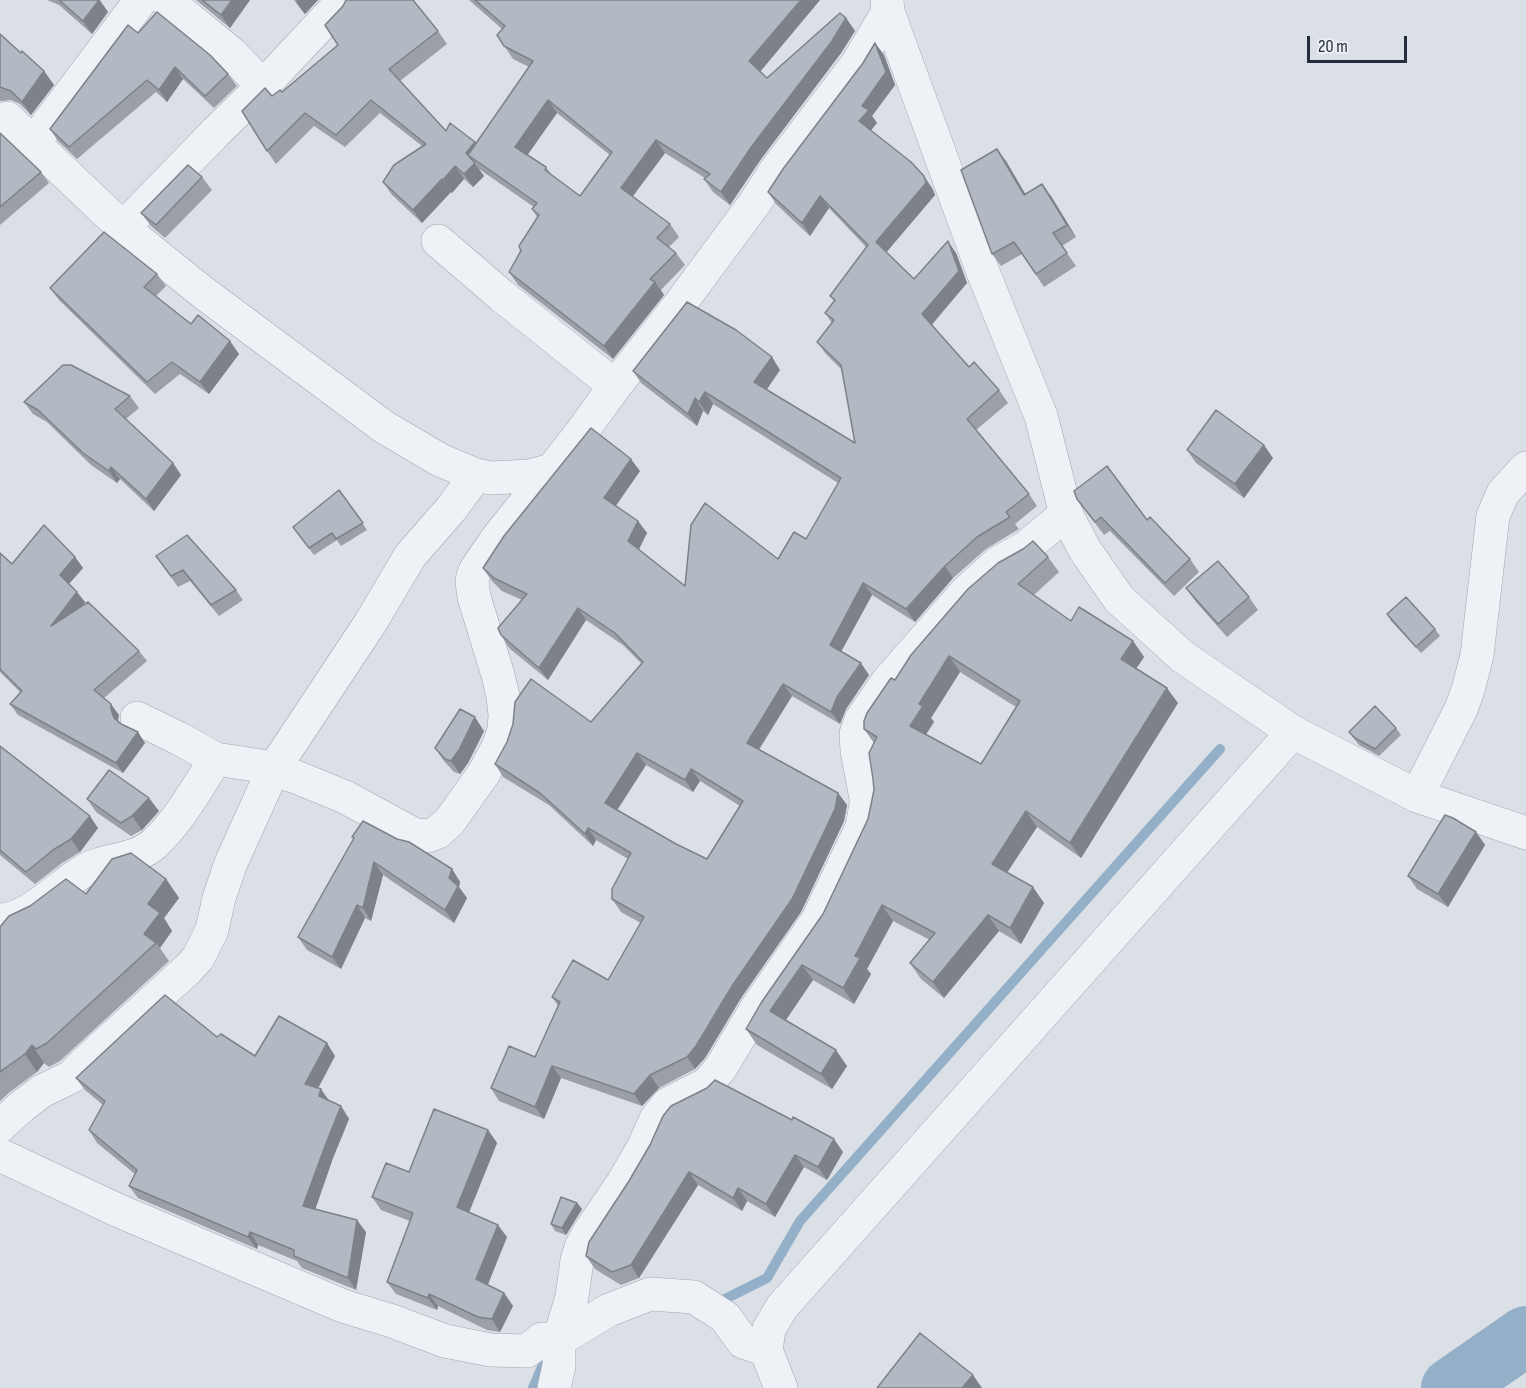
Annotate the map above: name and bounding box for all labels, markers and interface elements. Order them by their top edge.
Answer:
scale bar [1310,24,1410,62]
text: 20 m [1318,36,1348,57]

